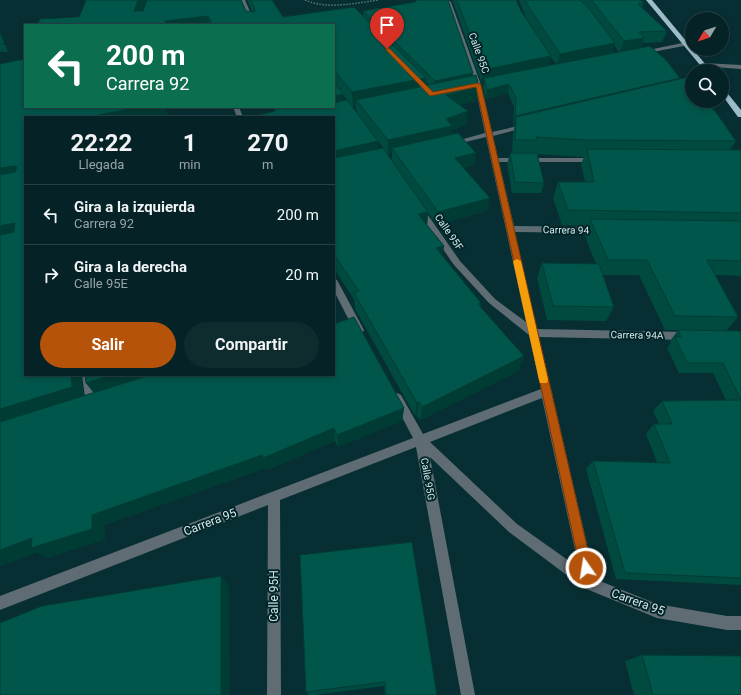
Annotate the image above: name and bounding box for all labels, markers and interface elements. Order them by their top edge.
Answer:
pin [370,8,404,49]
north arrow [685,12,729,56]
map controls [685,12,729,108]
icon: arrive [376,14,398,36]
street label: Calle 95C [467,31,492,75]
text: 200 m [106,39,185,72]
icon: left [40,40,92,92]
button: search [685,64,729,108]
text: Carrera 92 [106,73,189,94]
text: 22:22 [71,129,132,157]
text: 1 [183,129,197,157]
text: 270 [247,129,288,157]
text: Llegada [79,157,124,172]
text: min [179,157,201,172]
text: m [262,157,274,172]
text: Gira a la izquierda [74,198,195,216]
icon: left [40,204,62,226]
text: 200 m [277,206,319,224]
street label: Calle 95F [433,212,466,252]
text: Carrera 92 [74,216,134,231]
street label: Carrera 94 [543,224,590,236]
text: Gira a la derecha [74,258,187,276]
icon: right [40,264,62,286]
text: 20 m [285,266,319,284]
text: Calle 95E [74,276,128,291]
button: Salir [40,322,176,368]
button: Compartir [184,322,319,368]
street label: Carrera 94A [611,329,664,341]
street label: Calle 95G [419,457,437,501]
street label: Carrera 95 [182,505,239,538]
position arrow [565,547,607,589]
street label: Calle 95H [267,570,281,622]
street label: Carrera 95 [610,586,667,618]

